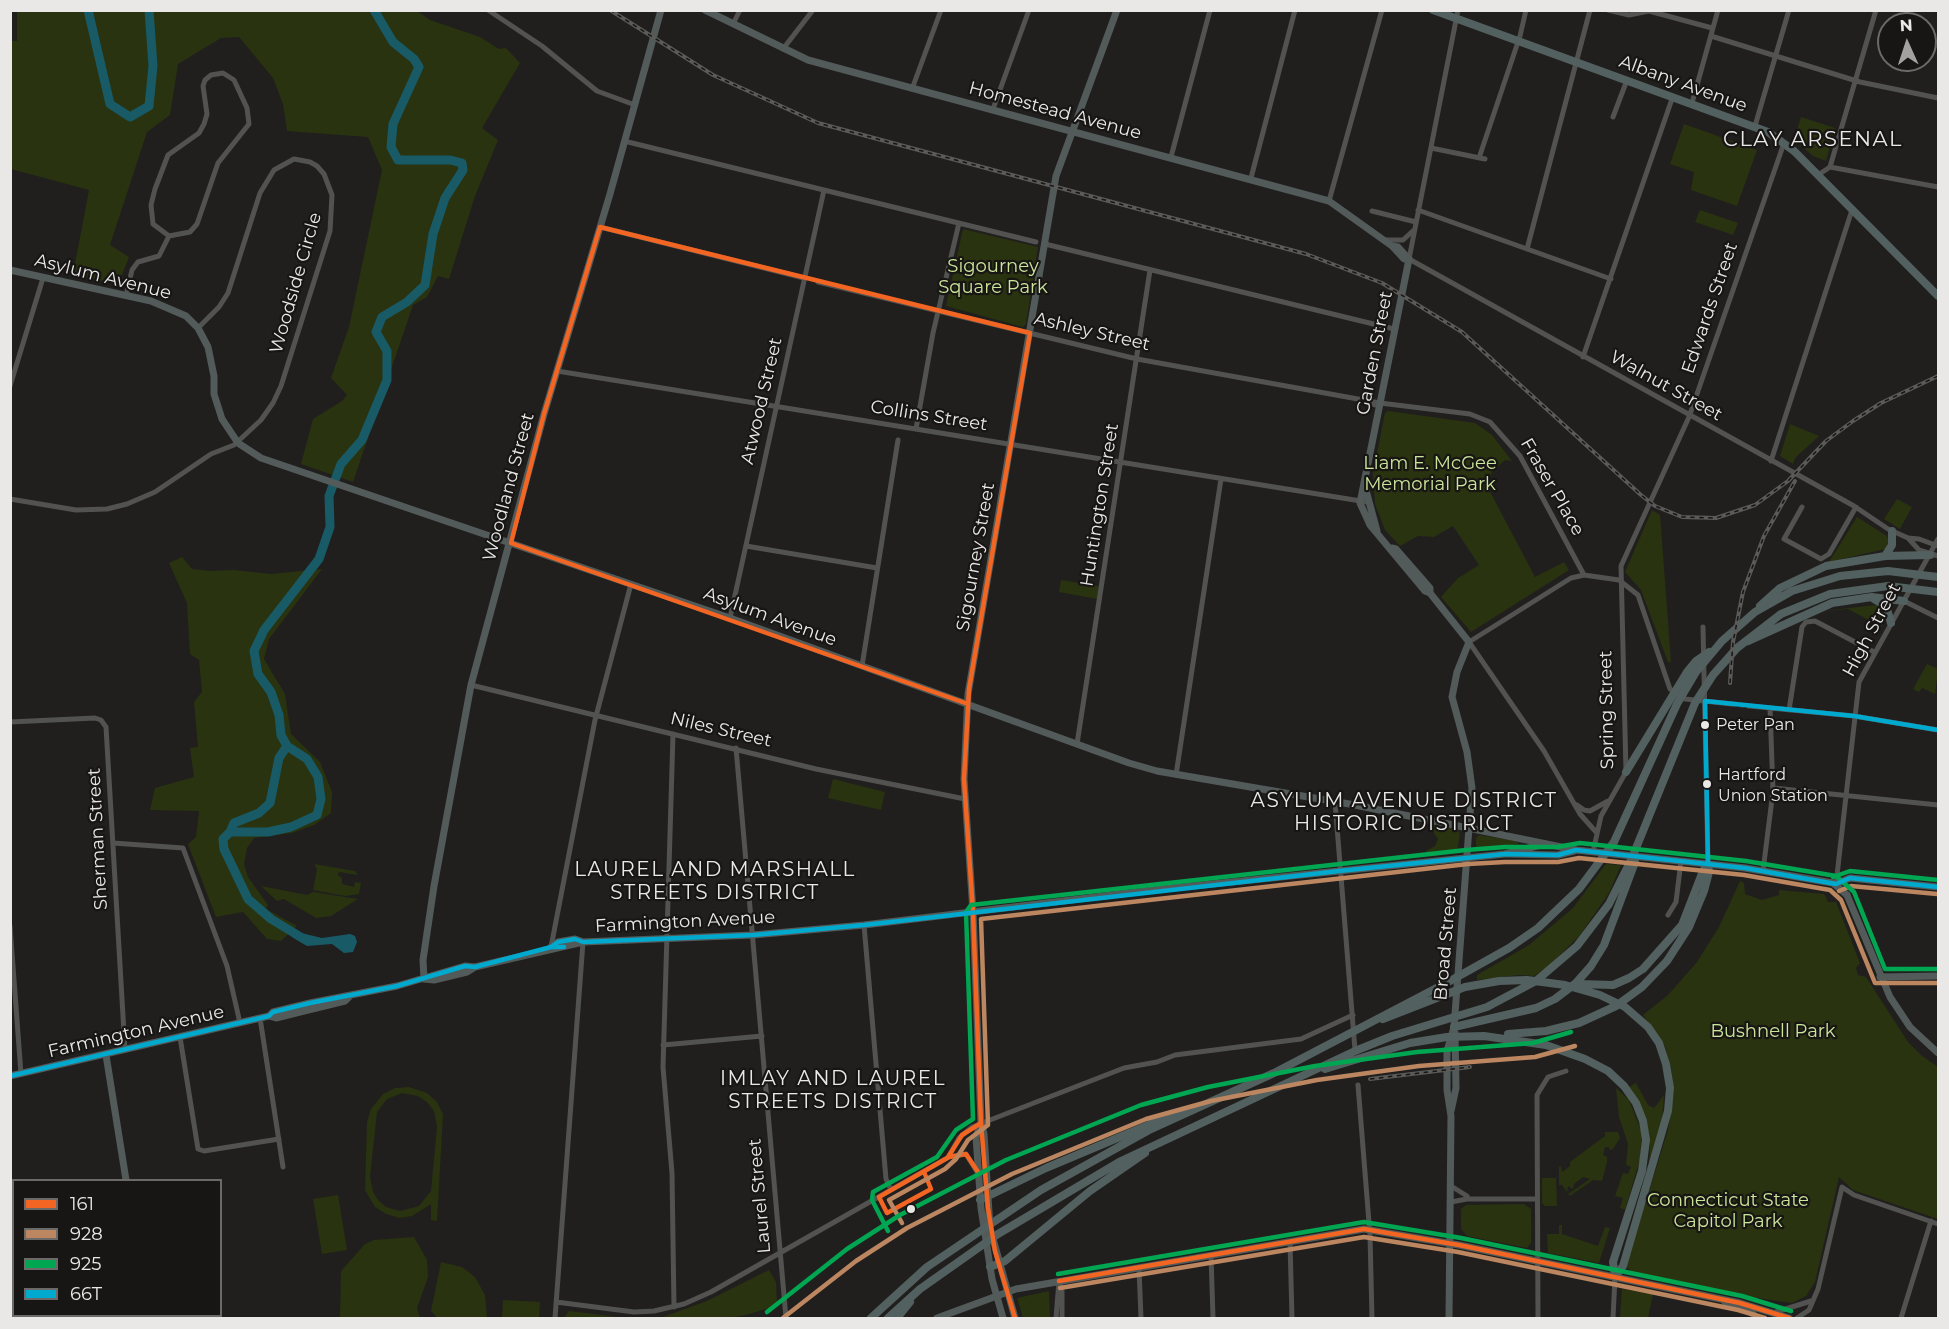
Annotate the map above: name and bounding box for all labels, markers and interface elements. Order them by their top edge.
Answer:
north arrow [1877,12,1937,72]
text: N [1899,16,1913,35]
street label: Albany Avenue [1616,51,1750,117]
street label: Homestead Avenue [966,78,1144,144]
district label: CLAY ARSENAL [1723,127,1903,153]
street label: Woodside Circle [266,210,326,356]
street label: Edwards Street [1677,240,1743,376]
street label: Asylum Avenue [32,250,174,304]
park label: Sigourney Square Park [938,256,1048,298]
street label: Garden Street [1352,289,1398,417]
street label: Ashley Street [1032,308,1152,356]
street label: Atwood Street [737,336,787,466]
street label: Walnut Street [1606,346,1726,426]
street label: Collins Street [869,396,989,436]
street label: Woodland Street [479,410,539,564]
street label: Huntington Street [1076,422,1124,588]
street label: Fraser Place [1515,434,1589,540]
park label: Liam E. McGee Memorial Park [1363,453,1497,496]
street label: Sigourney Street [952,481,1000,633]
street label: High Street [1838,579,1906,681]
street label: Asylum Avenue [701,583,839,651]
street label: Spring Street [1595,650,1619,770]
street label: Niles Street [668,708,774,752]
place label: Peter Pan [1716,715,1795,735]
marker: Peter Pan [1699,719,1711,731]
place label: Hartford Union Station [1718,765,1828,803]
street label: Sherman Street [83,767,113,911]
marker: Hartford Union Station [1701,778,1713,790]
district label: ASYLUM AVENUE DISTRICT HISTORIC DISTRICT [1251,789,1557,836]
district label: LAUREL AND MARSHALL STREETS DISTRICT [574,858,856,905]
street label: Broad Street [1430,886,1462,1002]
street label: Farmington Avenue [594,906,776,938]
street label: Farmington Avenue [46,1001,226,1063]
park label: Bushnell Park [1710,1021,1836,1043]
district label: IMLAY AND LAUREL STREETS DISTRICT [720,1067,946,1114]
street label: Laurel Street [744,1138,776,1254]
legend [12,1179,222,1317]
park label: Connecticut State Capitol Park [1647,1190,1809,1232]
text: 161 [70,1193,94,1215]
unlabelled marker [905,1203,917,1215]
text: 928 [70,1223,103,1245]
text: 925 [70,1253,101,1275]
text: 66T [70,1283,102,1305]

